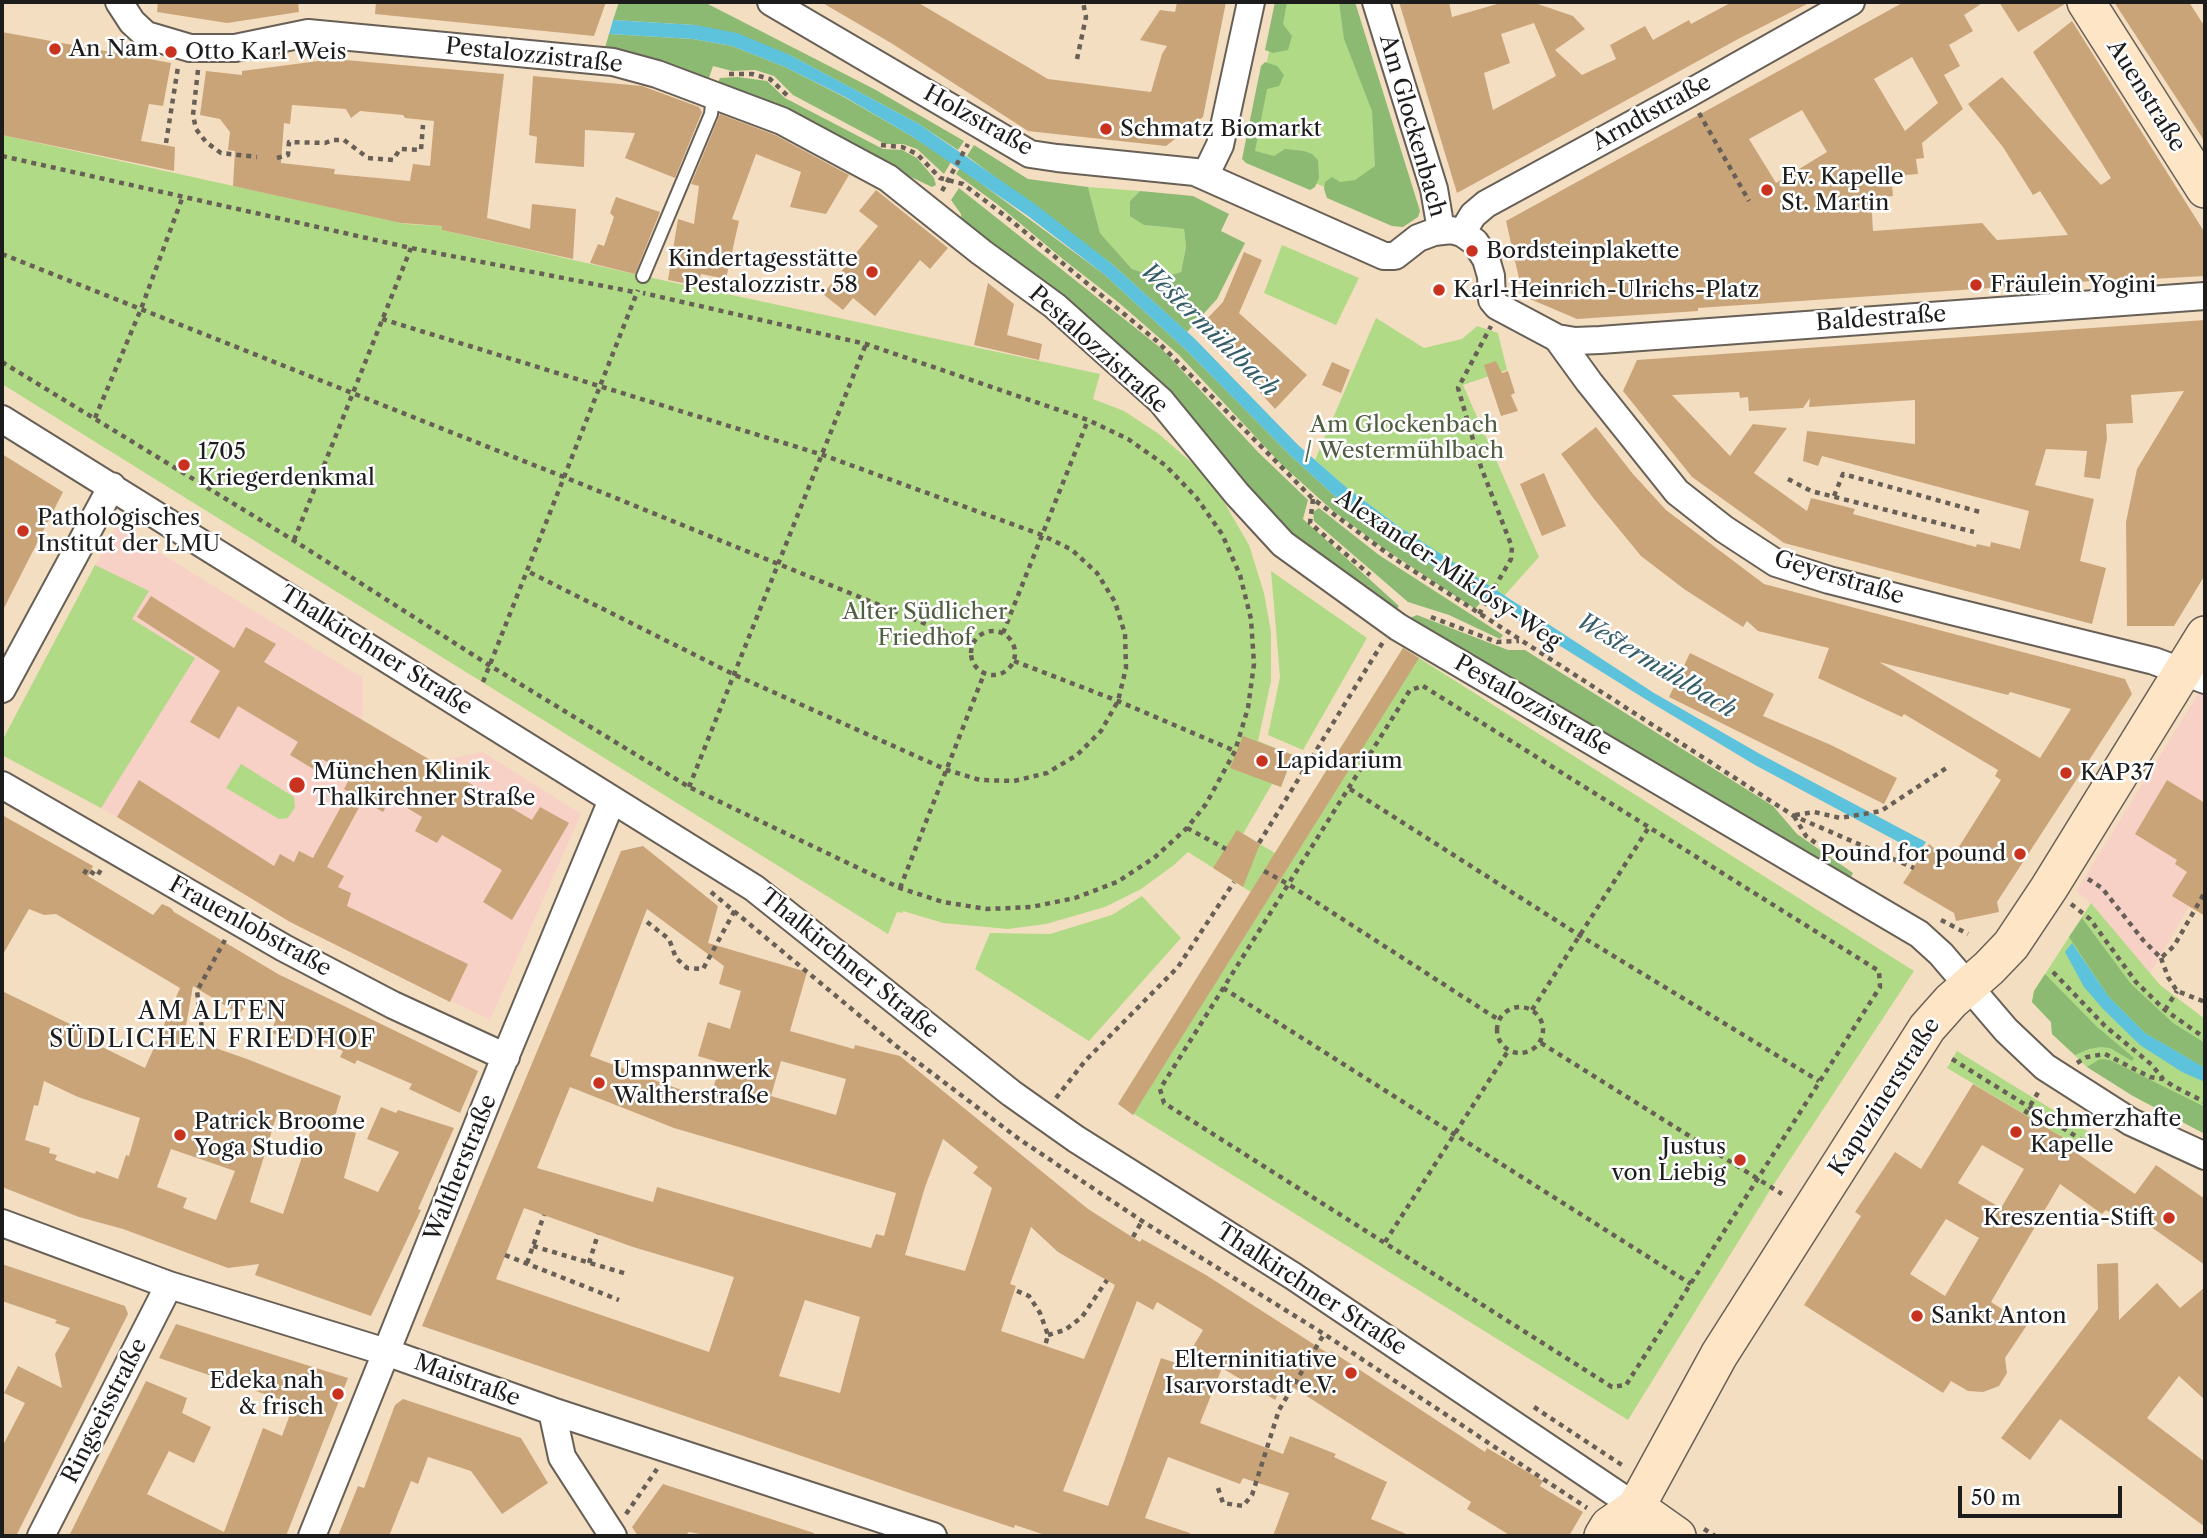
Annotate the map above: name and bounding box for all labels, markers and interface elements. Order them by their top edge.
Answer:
street label: Am Glockenbach [1373,32,1451,220]
street label: Pestalozzistraße [444,33,624,79]
place label: An Nam [69,35,159,63]
street label: Auenstraße [2101,35,2191,157]
place label: Otto Karl Weis [185,38,346,66]
marker: An Nam [47,41,63,57]
marker: Otto Karl Weis [163,44,179,60]
street label: Arndtstraße [1588,69,1716,157]
street label: Holzstraße [919,80,1037,162]
place label: Schmatz Biomarkt [1120,115,1322,143]
marker: Schmatz Biomarkt [1098,121,1114,137]
place label: Ev. Kapelle St. Martin [1781,163,1904,217]
marker: Ev. Kapelle St. Martin [1759,182,1775,198]
place label: Bordsteinplakette [1486,237,1679,265]
marker: Bordsteinplakette [1464,243,1480,259]
place label: Kindertagesstätte Pestalozzistr. 58 [668,245,858,299]
water label: Westermühlbach [1134,257,1284,403]
marker: Kindertagesstätte Pestalozzistr. 58 [864,264,880,280]
place label: Fräulein Yogini [1990,271,2156,299]
place label: Karl-Heinrich-Ulrichs-Platz [1453,276,1759,304]
marker: Fräulein Yogini [1968,277,1984,293]
street label: Pestalozzistraße [1023,280,1173,420]
marker: Karl-Heinrich-Ulrichs-Platz [1431,282,1447,298]
street label: Baldestraße [1815,301,1947,337]
park label: Am Glockenbach / Westermühlbach [1304,411,1504,465]
place label: 1705 Kriegerdenkmal [198,438,375,492]
marker: 1705 Kriegerdenkmal [176,457,192,473]
street label: Alexander-Miklósy-Weg [1330,484,1566,656]
place label: Pathologisches Institut der LMU [37,504,220,558]
marker: Pathologisches Institut der LMU [15,523,31,539]
street label: Geyerstraße [1771,545,1907,611]
street label: Thalkirchner Straße [274,580,478,722]
park label: Alter Südlicher Friedhof [842,598,1008,652]
water label: Westermühlbach [1571,607,1741,725]
street label: Pestalozzistraße [1449,650,1617,762]
place label: Lapidarium [1276,747,1403,775]
marker: Lapidarium [1254,753,1270,769]
place label: München Klinik Thalkirchner Straße [313,758,535,812]
place label: KAP37 [2080,759,2154,787]
marker: KAP37 [2058,765,2074,781]
marker: München Klinik Thalkirchner Straße [287,775,307,795]
place label: Pound for pound [1820,840,2006,868]
marker: Pound for pound [2012,846,2028,862]
street label: Frauenlobstraße [164,871,336,983]
street label: Thalkirchner Straße [754,883,944,1045]
district label: AM ALTEN SÜDLICHEN FRIEDHOF [51,998,375,1054]
street label: Kapuzinerstraße [1824,1013,1946,1181]
place label: Umspannwerk Waltherstraße [613,1056,770,1110]
marker: Umspannwerk Waltherstraße [591,1075,607,1091]
street label: Waltherstraße [419,1091,503,1245]
place label: Schmerzhafte Kapelle [2030,1105,2181,1159]
place label: Patrick Broome Yoga Studio [194,1108,365,1162]
marker: Schmerzhafte Kapelle [2008,1124,2024,1140]
marker: Patrick Broome Yoga Studio [172,1127,188,1143]
place label: Justus von Liebig [1612,1133,1726,1187]
marker: Justus von Liebig [1732,1152,1748,1168]
place label: Kreszentia-Stift [1983,1204,2155,1232]
marker: Kreszentia-Stift [2161,1210,2177,1226]
street label: Thalkirchner Straße [1210,1218,1412,1362]
place label: Sankt Anton [1931,1302,2067,1330]
marker: Sankt Anton [1909,1308,1925,1324]
street label: Ringseisstraße [57,1334,153,1488]
place label: Elterninitiative Isarvorstadt e.V. [1165,1346,1337,1400]
street label: Maistraße [410,1349,524,1413]
marker: Elterninitiative Isarvorstadt e.V. [1343,1365,1359,1381]
place label: Edeka nah & frisch [209,1367,324,1421]
marker: Edeka nah & frisch [330,1386,346,1402]
scale bar [1962,1472,2126,1516]
text: 50 m [1971,1485,2021,1510]

